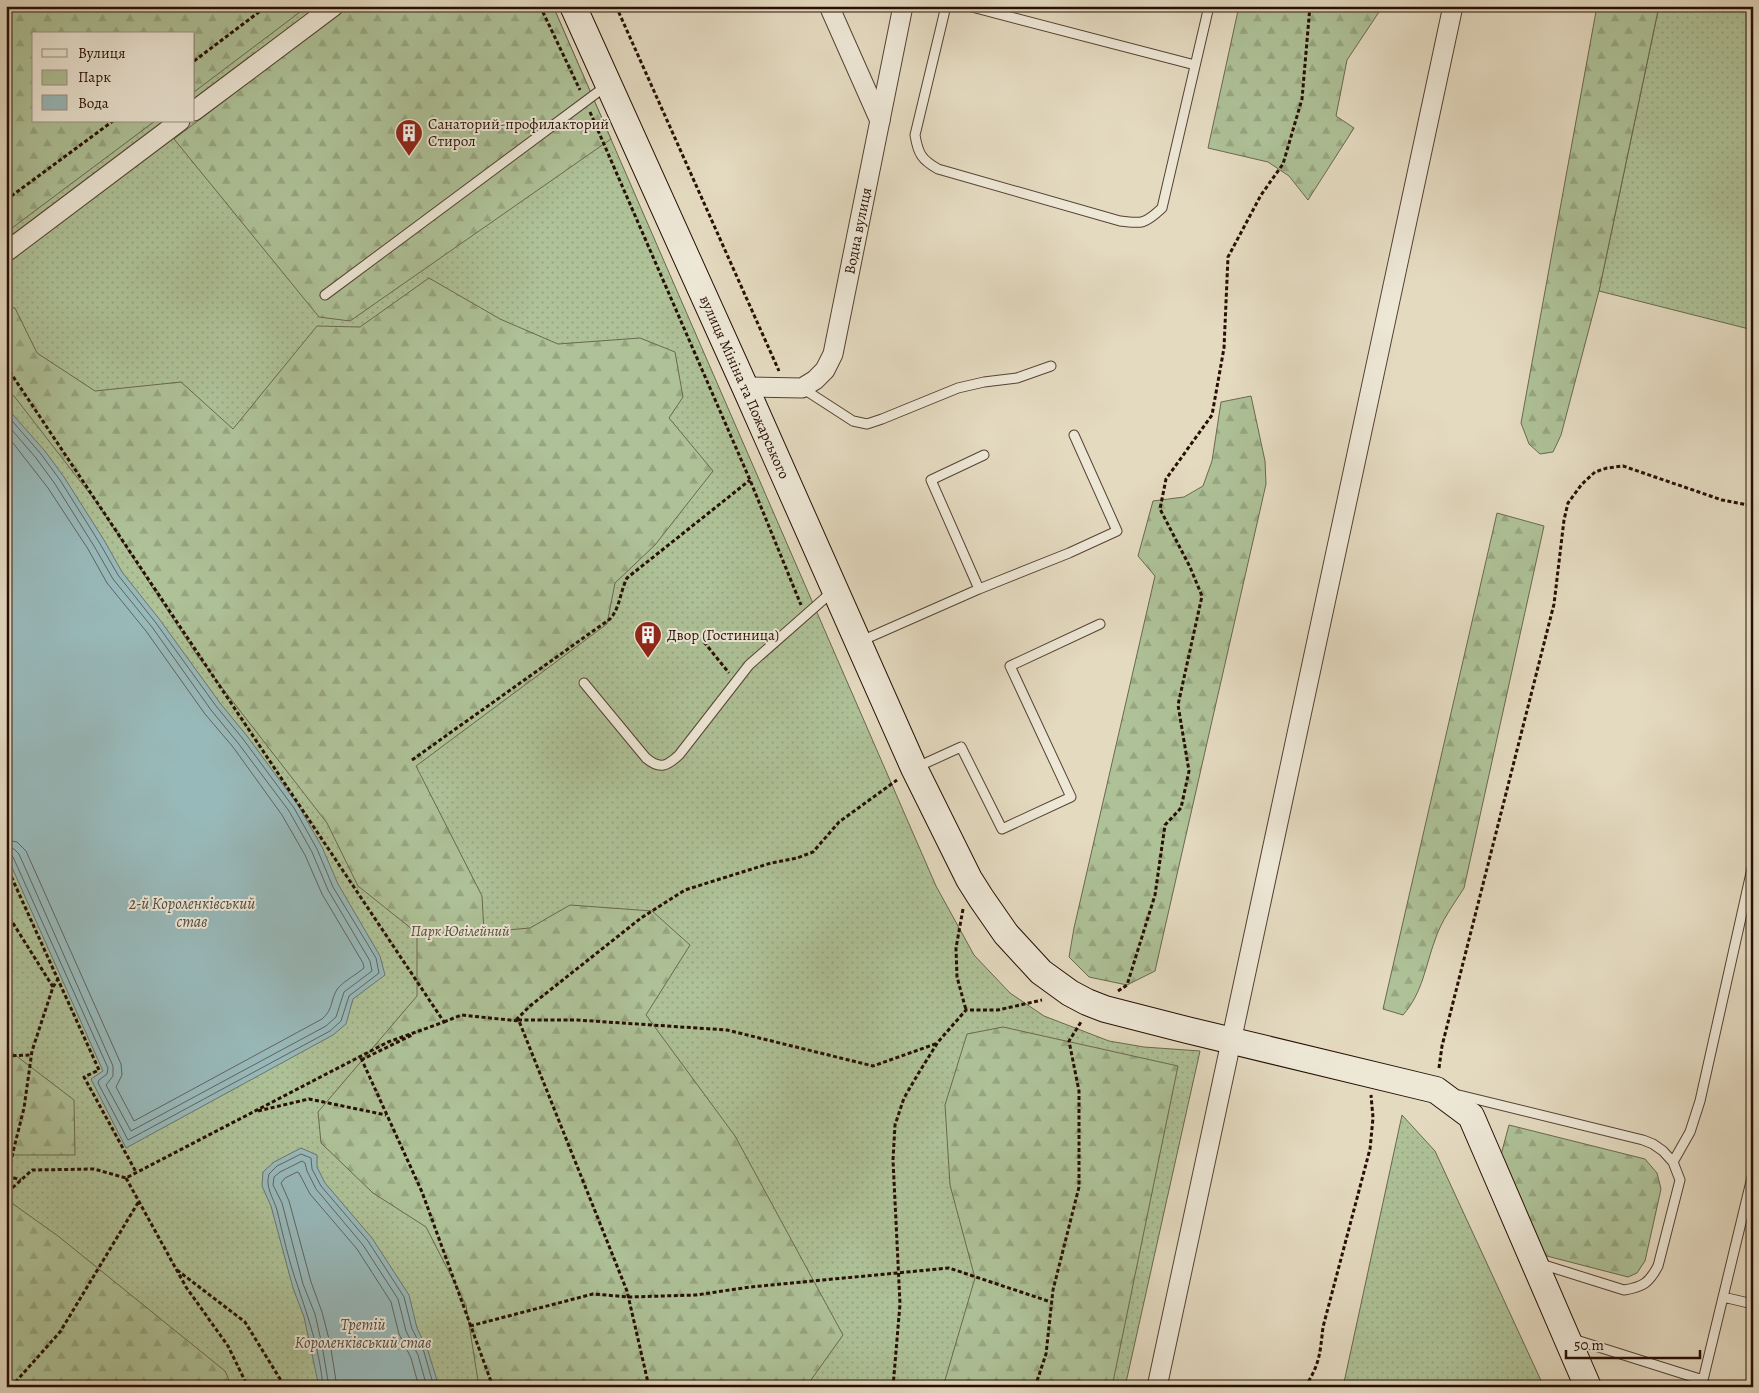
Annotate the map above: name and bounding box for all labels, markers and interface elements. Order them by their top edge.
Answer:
legend [32,32,195,122]
text: Вулиця [78,43,125,63]
text: Парк [78,67,111,87]
text: Вода [78,93,109,113]
place label: Санаторий-профилакторий Стирол [428,114,609,151]
building icon: Санаторий-профилакторий Стирол [394,118,424,157]
street label: Водна вулиця [839,186,876,276]
street label: вулиця Мініна та Пожарського [695,292,795,482]
building icon: Двор (Гостиница) [633,620,663,659]
place label: Двор (Гостиница) [667,625,779,645]
water label: 2-й Короленківський став [128,893,255,933]
park label: Парк Ювілейний [410,921,510,941]
water label: Третій Короленківський став [294,1314,432,1354]
scale bar [1566,1328,1700,1360]
text: 50 m [1574,1335,1604,1355]

